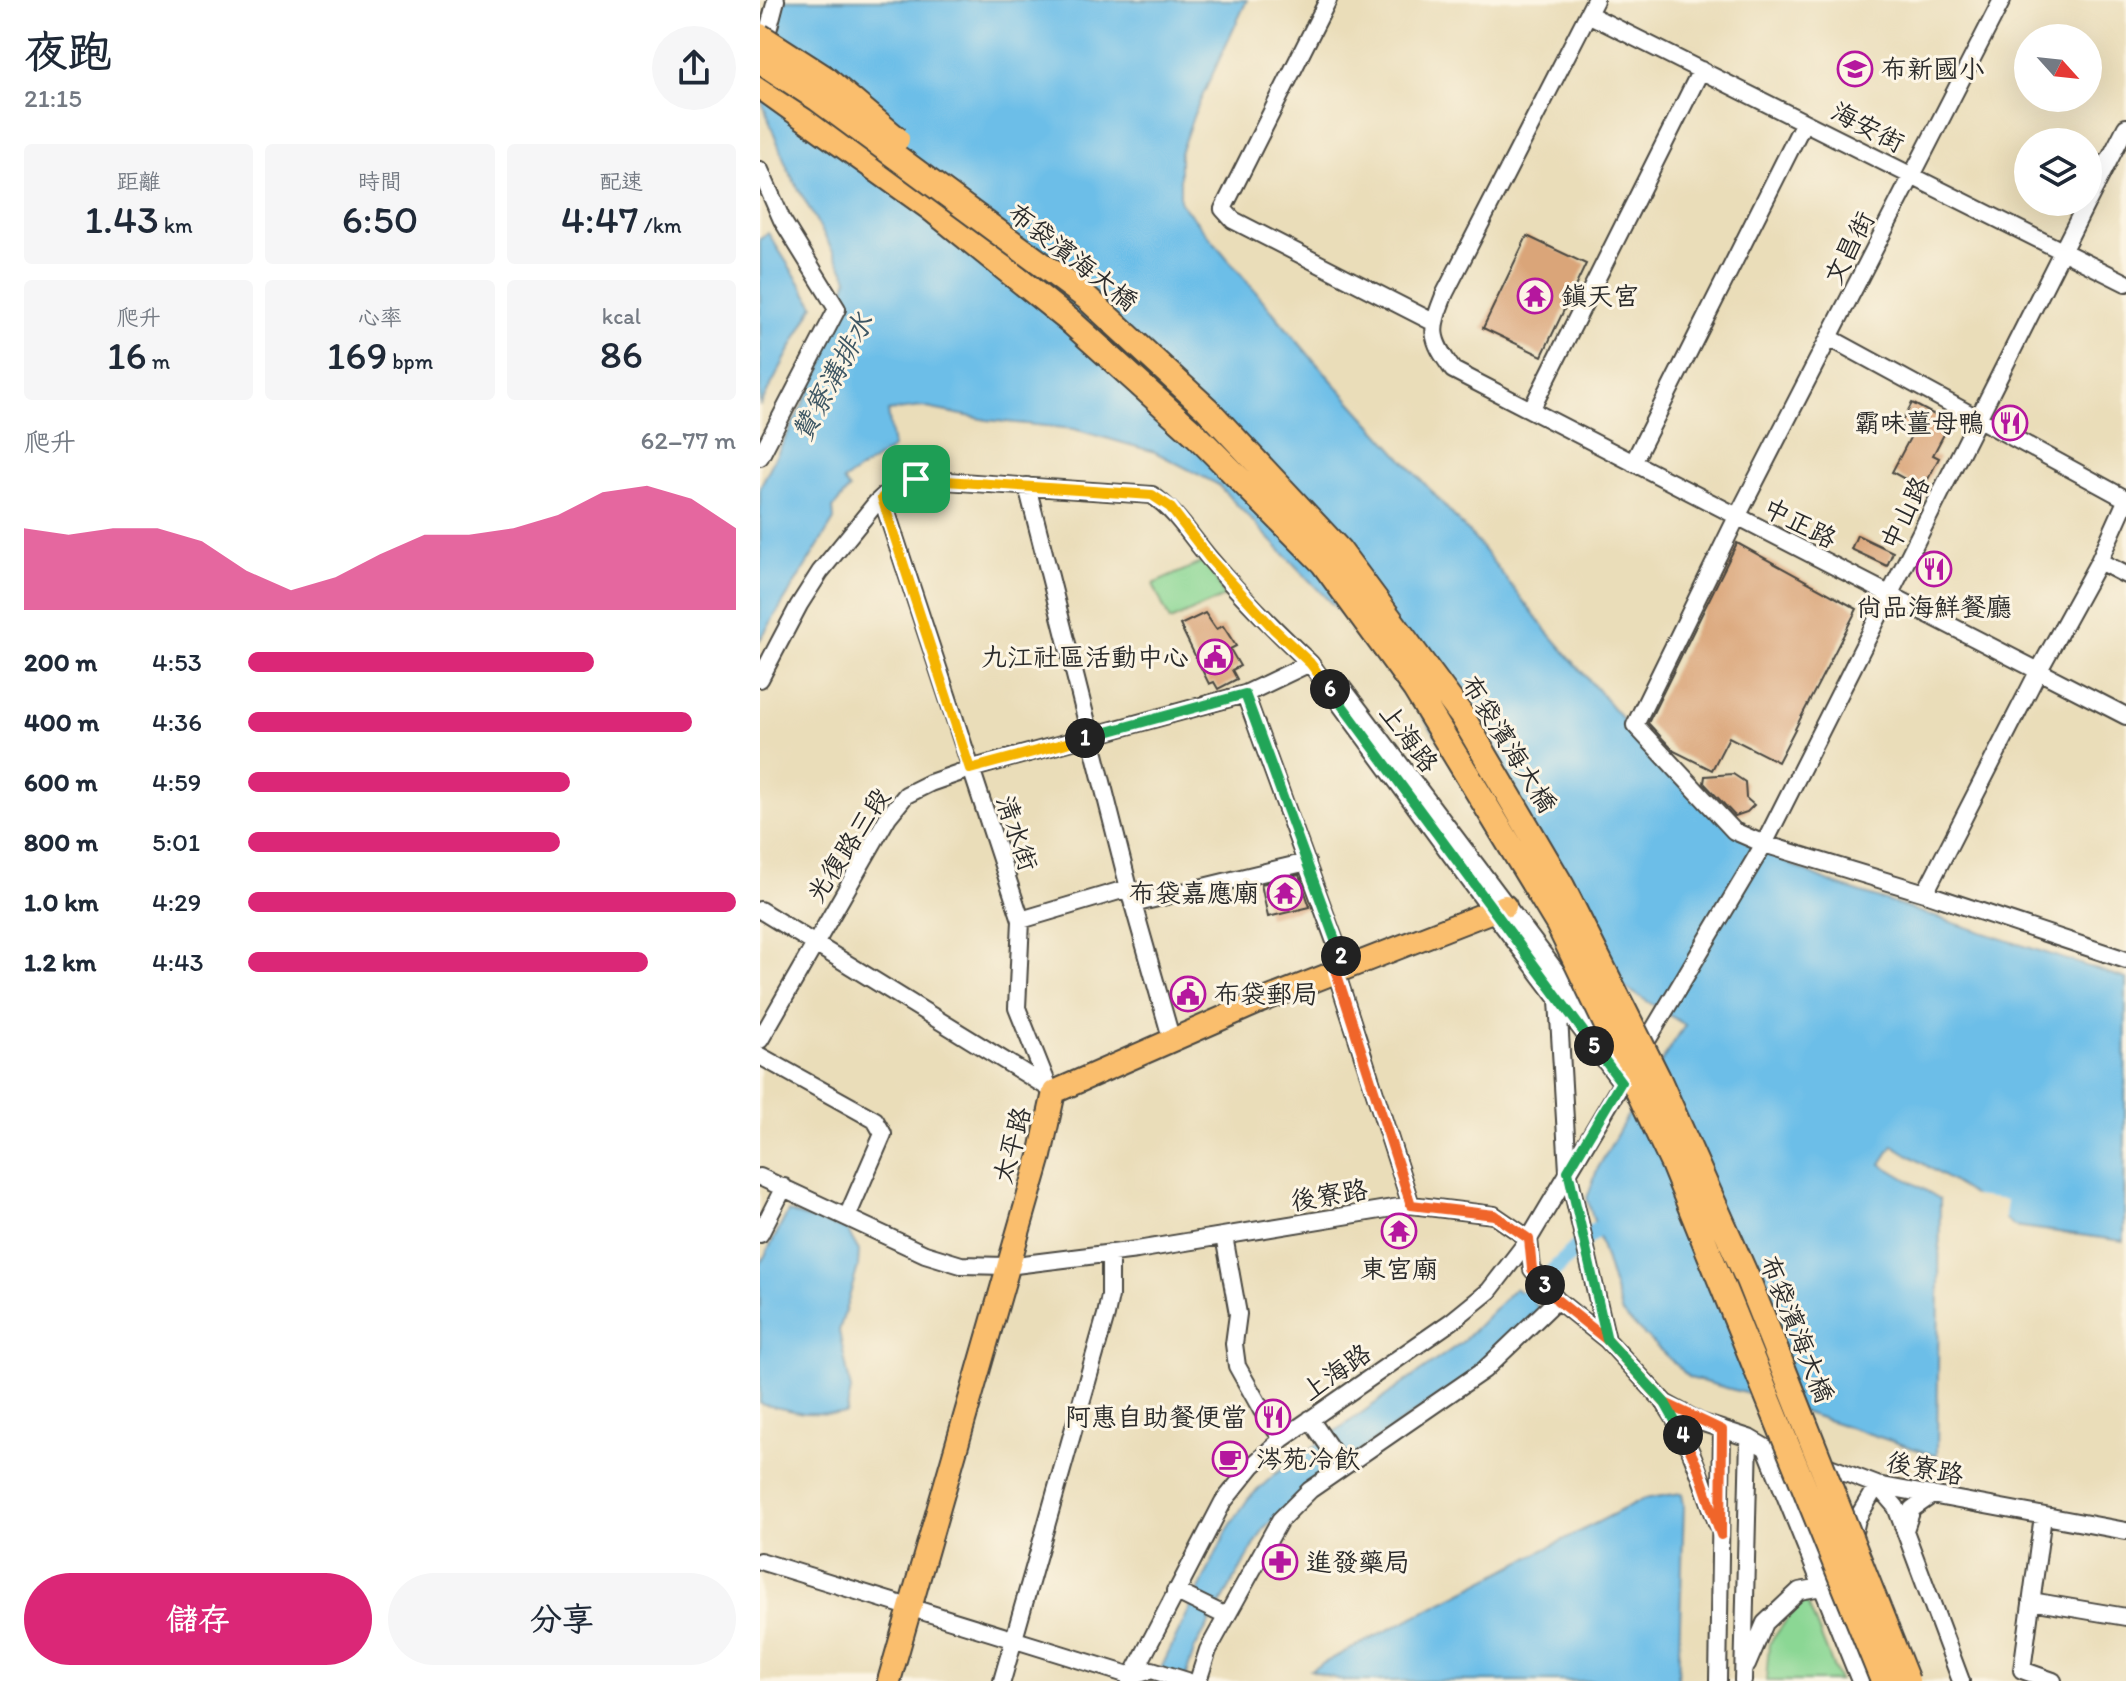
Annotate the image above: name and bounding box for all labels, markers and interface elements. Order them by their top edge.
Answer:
north arrow [2014,24,2102,112]
map controls [2014,24,2102,216]
text: 夜跑 [24,25,112,78]
button: share [652,26,736,110]
school or university icon: 布新國小 [1836,50,1874,88]
place label: 布新國小 [1881,53,1985,85]
text: 21:15 [24,82,82,114]
street label: 海安街 [1826,95,1910,159]
button: layers [2014,128,2102,216]
text: 距離 [117,168,161,195]
text: 時間 [358,168,402,195]
text: 配速 [599,168,643,195]
text: 1.43 [85,195,159,243]
text: 6:50 [342,195,418,243]
text: 4:47 [561,195,639,243]
street label: 布袋濱海大橋 [1002,196,1144,318]
street label: 文昌街 [1817,206,1881,290]
text: km [159,212,193,239]
text: /km [639,212,682,239]
temple icon: 鎮天宮 [1516,277,1554,315]
place label: 鎮天宮 [1561,280,1639,312]
text: kcal [602,303,641,330]
text: 爬升 [117,304,161,331]
text: 心率 [358,304,402,331]
water label: 贊寮溝排水 [784,306,880,447]
text: 86 [600,330,643,378]
text: 16 [107,331,147,379]
text: 169 [327,331,387,379]
text: m [147,348,170,375]
text: bpm [387,348,433,375]
restaurant icon: 霸味薑母鴨 [1991,404,2029,442]
place label: 霸味薑母鴨 [1854,407,1984,439]
text: 62–77 m [641,424,736,456]
text: 爬升 [24,426,76,458]
pin [882,445,950,513]
icon: arrive [894,457,938,501]
street label: 中山路 [1874,471,1936,555]
street label: 中正路 [1758,491,1842,555]
restaurant icon: 尚品海鮮餐廳 [1915,550,1953,588]
place label: 尚品海鮮餐廳 [1856,591,2012,623]
public building icon: 九江社區活動中心 [1196,638,1234,676]
place label: 九江社區活動中心 [981,641,1189,673]
text: 200 m [24,646,97,678]
text: 4:53 [152,646,202,678]
pin: 6 [1310,669,1350,709]
street label: 布袋濱海大橋 [1454,669,1564,819]
text: 6 [1324,675,1336,702]
street label: 上海路 [1373,697,1445,779]
text: 400 m [24,706,99,738]
text: 4:36 [152,706,202,738]
pin: 1 [1065,718,1105,758]
text: 1 [1080,724,1090,751]
text: 600 m [24,766,98,798]
text: 4:59 [152,766,201,798]
street label: 光復路三段 [799,782,897,908]
street label: 清水街 [989,791,1045,875]
text: 800 m [24,826,98,858]
text: 5:01 [152,826,200,858]
temple icon: 布袋嘉應廟 [1266,874,1304,912]
place label: 布袋嘉應廟 [1129,877,1259,909]
text: 1.0 km [24,886,99,918]
text: 4:29 [152,886,201,918]
pin: 2 [1321,936,1361,976]
text: 2 [1335,942,1347,969]
text: 1.2 km [24,946,96,978]
text: 4:43 [152,946,204,978]
public building icon: 布袋郵局 [1169,975,1207,1013]
place label: 布袋郵局 [1214,978,1318,1010]
pin: 5 [1574,1026,1614,1066]
text: 5 [1588,1032,1600,1059]
street label: 太平路 [986,1103,1038,1187]
street label: 後寮路 [1288,1173,1370,1217]
temple icon: 東宮廟 [1380,1212,1418,1250]
street label: 布袋濱海大橋 [1753,1251,1841,1407]
place label: 東宮廟 [1360,1253,1438,1285]
pin: 3 [1525,1265,1565,1305]
text: 3 [1539,1271,1551,1298]
street label: 上海路 [1295,1337,1377,1407]
restaurant icon: 阿惠自助餐便當 [1254,1398,1292,1436]
place label: 阿惠自助餐便當 [1065,1401,1247,1433]
pin: 4 [1663,1415,1703,1455]
text: 4 [1676,1421,1690,1448]
cafe icon: 涔苑冷飲 [1211,1440,1249,1478]
place label: 涔苑冷飲 [1256,1443,1360,1475]
street label: 後寮路 [1884,1445,1966,1491]
pharmacy icon: 進發藥局 [1261,1543,1299,1581]
place label: 進發藥局 [1306,1546,1410,1578]
button: 儲存 [24,1573,372,1665]
button: 分享 [388,1573,736,1665]

